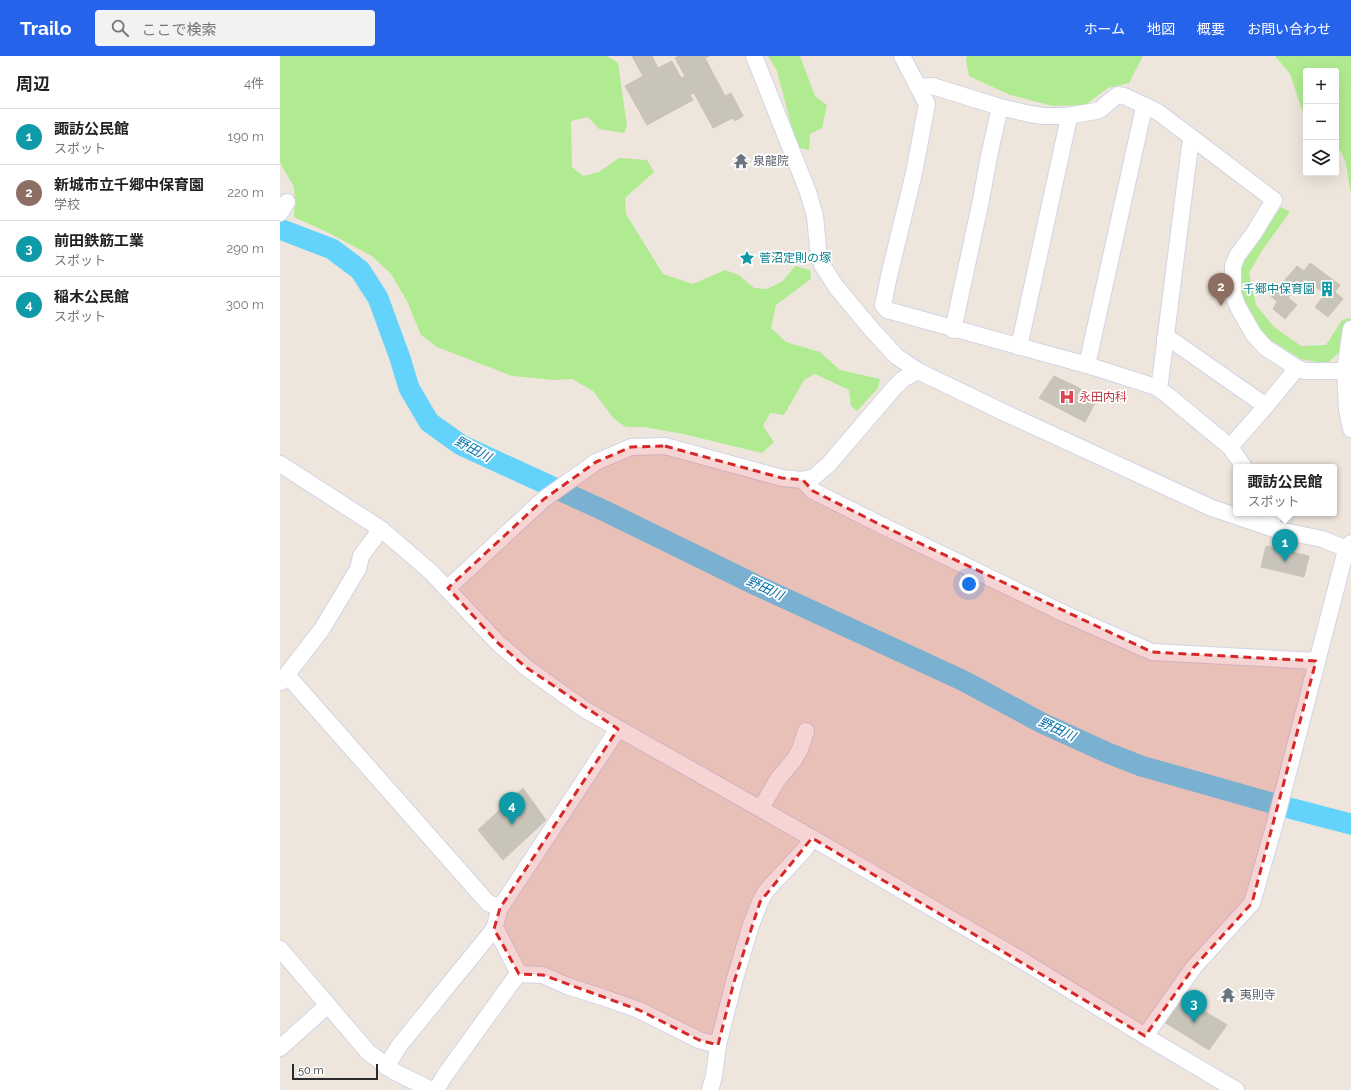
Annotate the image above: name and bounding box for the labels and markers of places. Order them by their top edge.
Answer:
temple icon: 泉龍院 [732,152,750,170]
place label: 泉龍院 [753,154,789,168]
place icon: 菅沼定則の塚 [738,249,756,267]
place label: 菅沼定則の塚 [759,251,831,265]
pin: 2 [1208,273,1234,306]
building icon: 千郷中保育園 [1318,280,1336,298]
place label: 千郷中保育園 [1243,282,1315,296]
hospital icon: 永田内科 [1058,388,1076,406]
place label: 永田内科 [1079,390,1127,404]
pin: 1 [1272,529,1298,562]
pin: 4 [499,792,525,825]
temple icon: 夷則寺 [1219,986,1237,1004]
place label: 夷則寺 [1240,988,1276,1002]
pin: 3 [1181,990,1207,1023]

